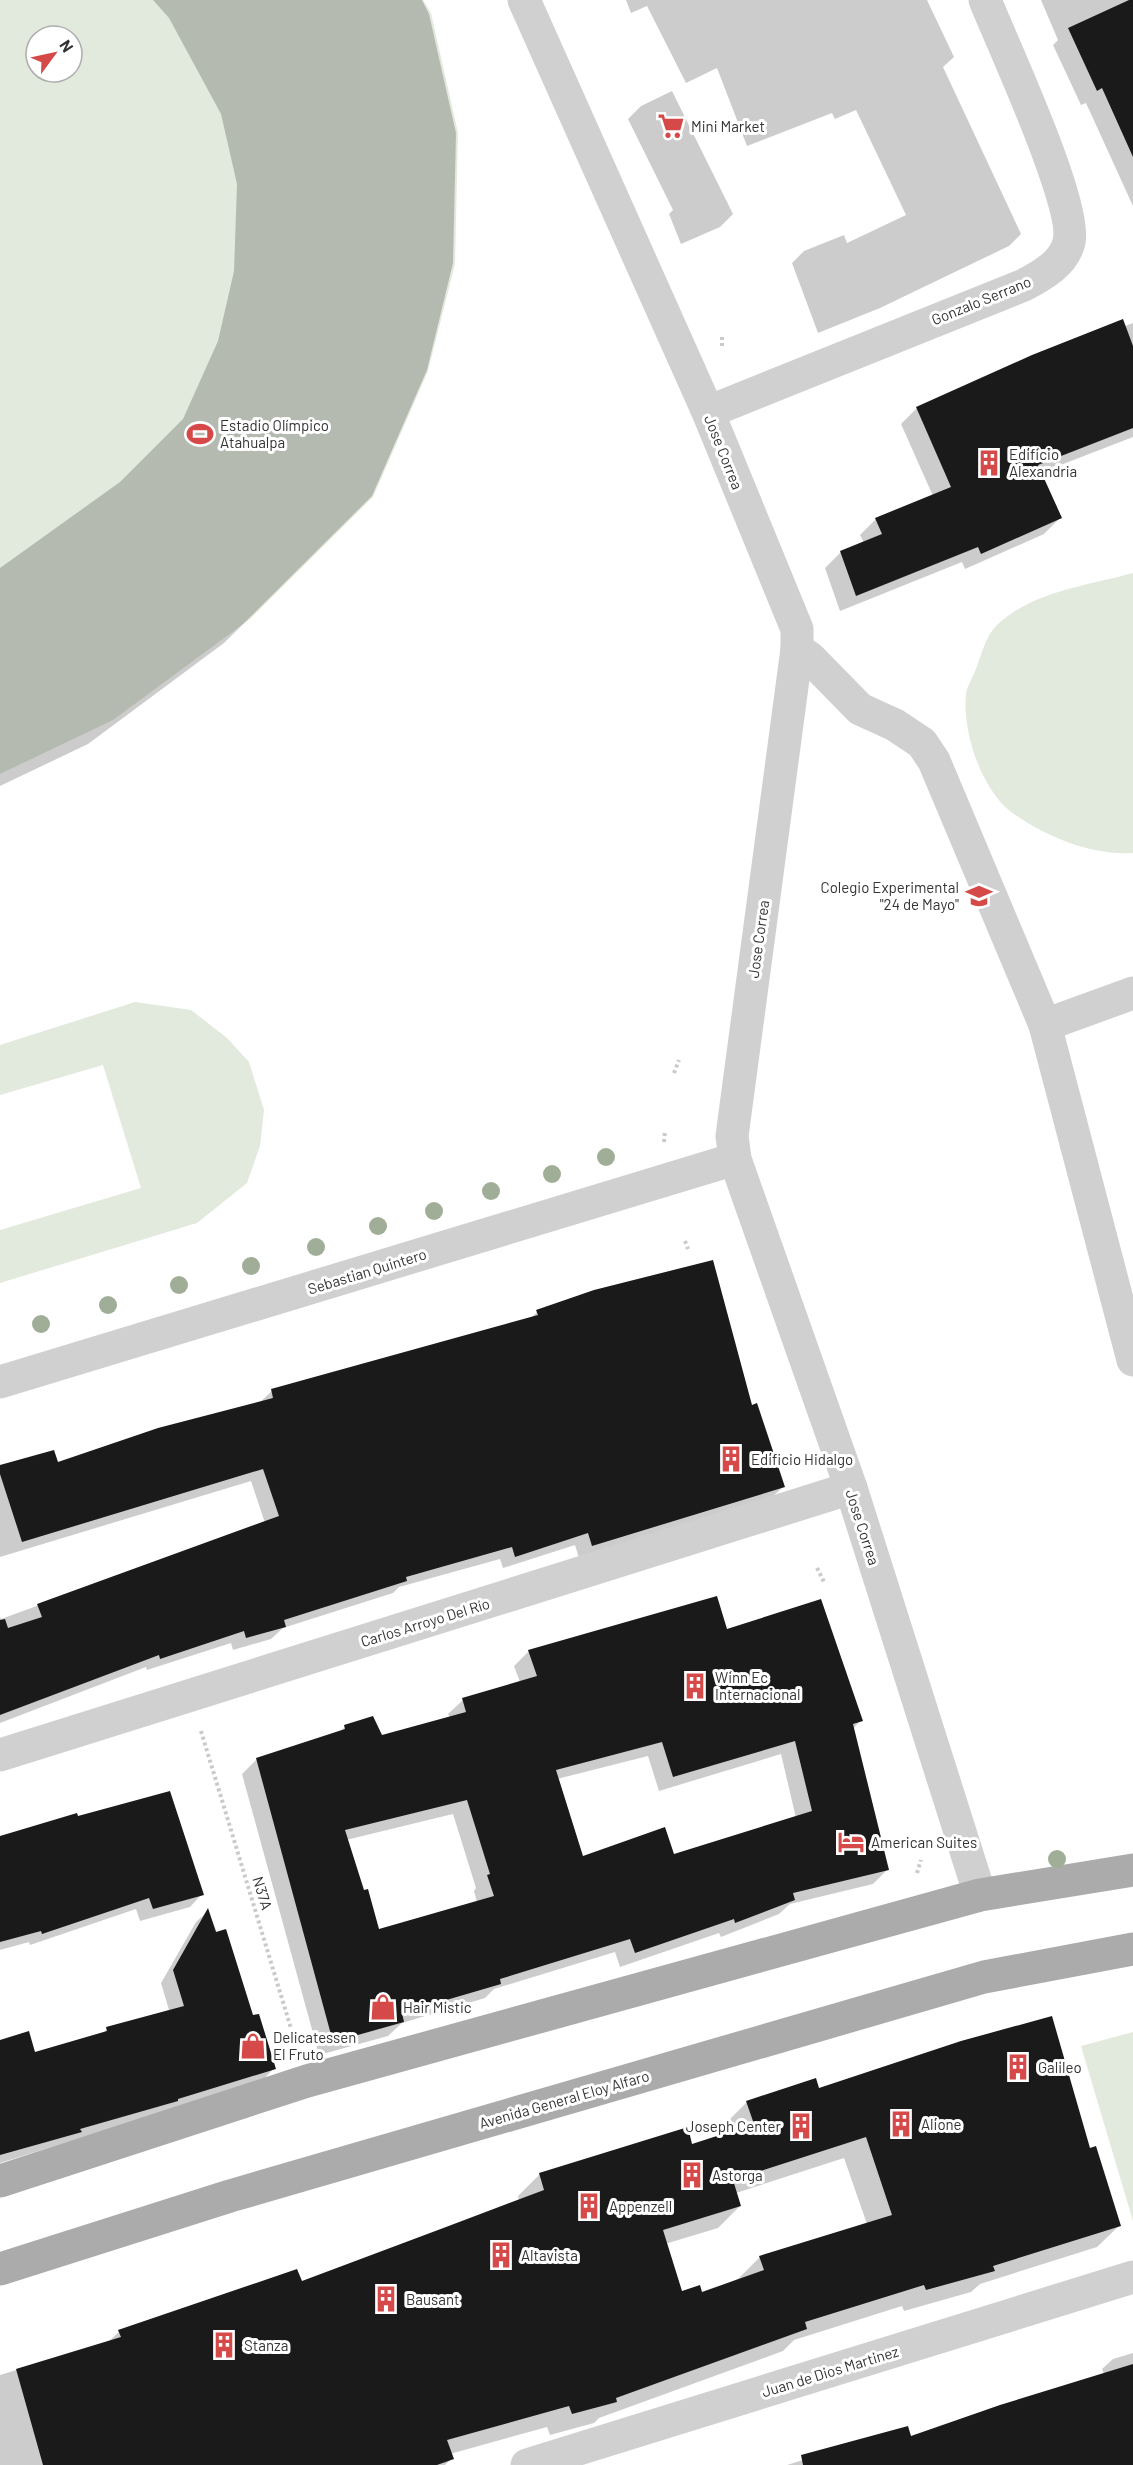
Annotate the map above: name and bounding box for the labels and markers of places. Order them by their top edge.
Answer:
supermarket icon: Mini Market [656,111,686,141]
place label: Mini Market [691,117,765,135]
place label: Estadio Olímpico Atahualpa [220,416,329,451]
sports icon: Estadio Olímpico Atahualpa [185,419,215,449]
place label: Edificio Alexandria [1009,445,1077,480]
building icon: Edificio Alexandria [974,448,1004,478]
place label: Colegio Experimental "24 de Mayo" [821,878,959,913]
school or university icon: Colegio Experimental "24 de Mayo" [964,881,994,911]
building icon: Edificio Hidalgo [716,1444,746,1474]
place label: Edificio Hidalgo [751,1450,853,1468]
place label: Winn Ec Internacional [715,1668,800,1703]
building icon: Winn Ec Internacional [680,1671,710,1701]
hotel icon: American Suites [836,1827,866,1857]
place label: American Suites [871,1833,977,1851]
shop icon: Hair Mistic [368,1992,398,2022]
place label: Hair Mistic [403,1998,472,2016]
place label: Delicatessen El Fruto [273,2028,356,2063]
shop icon: Delicatessen El Fruto [238,2031,268,2061]
building icon: Galileo [1003,2052,1033,2082]
place label: Galileo [1038,2058,1082,2076]
building icon: Alione [886,2109,916,2139]
building icon: Joseph Center [786,2111,816,2141]
place label: Alione [921,2115,962,2133]
place label: Joseph Center [686,2117,782,2135]
building icon: Astorga [677,2160,707,2190]
place label: Astorga [712,2166,763,2184]
building icon: Appenzell [574,2191,604,2221]
place label: Appenzell [609,2197,672,2215]
building icon: Altavista [486,2240,516,2270]
place label: Altavista [521,2246,578,2264]
building icon: Bausant [371,2284,401,2314]
place label: Bausant [406,2290,459,2308]
building icon: Stanza [209,2330,239,2360]
place label: Stanza [244,2336,288,2354]

